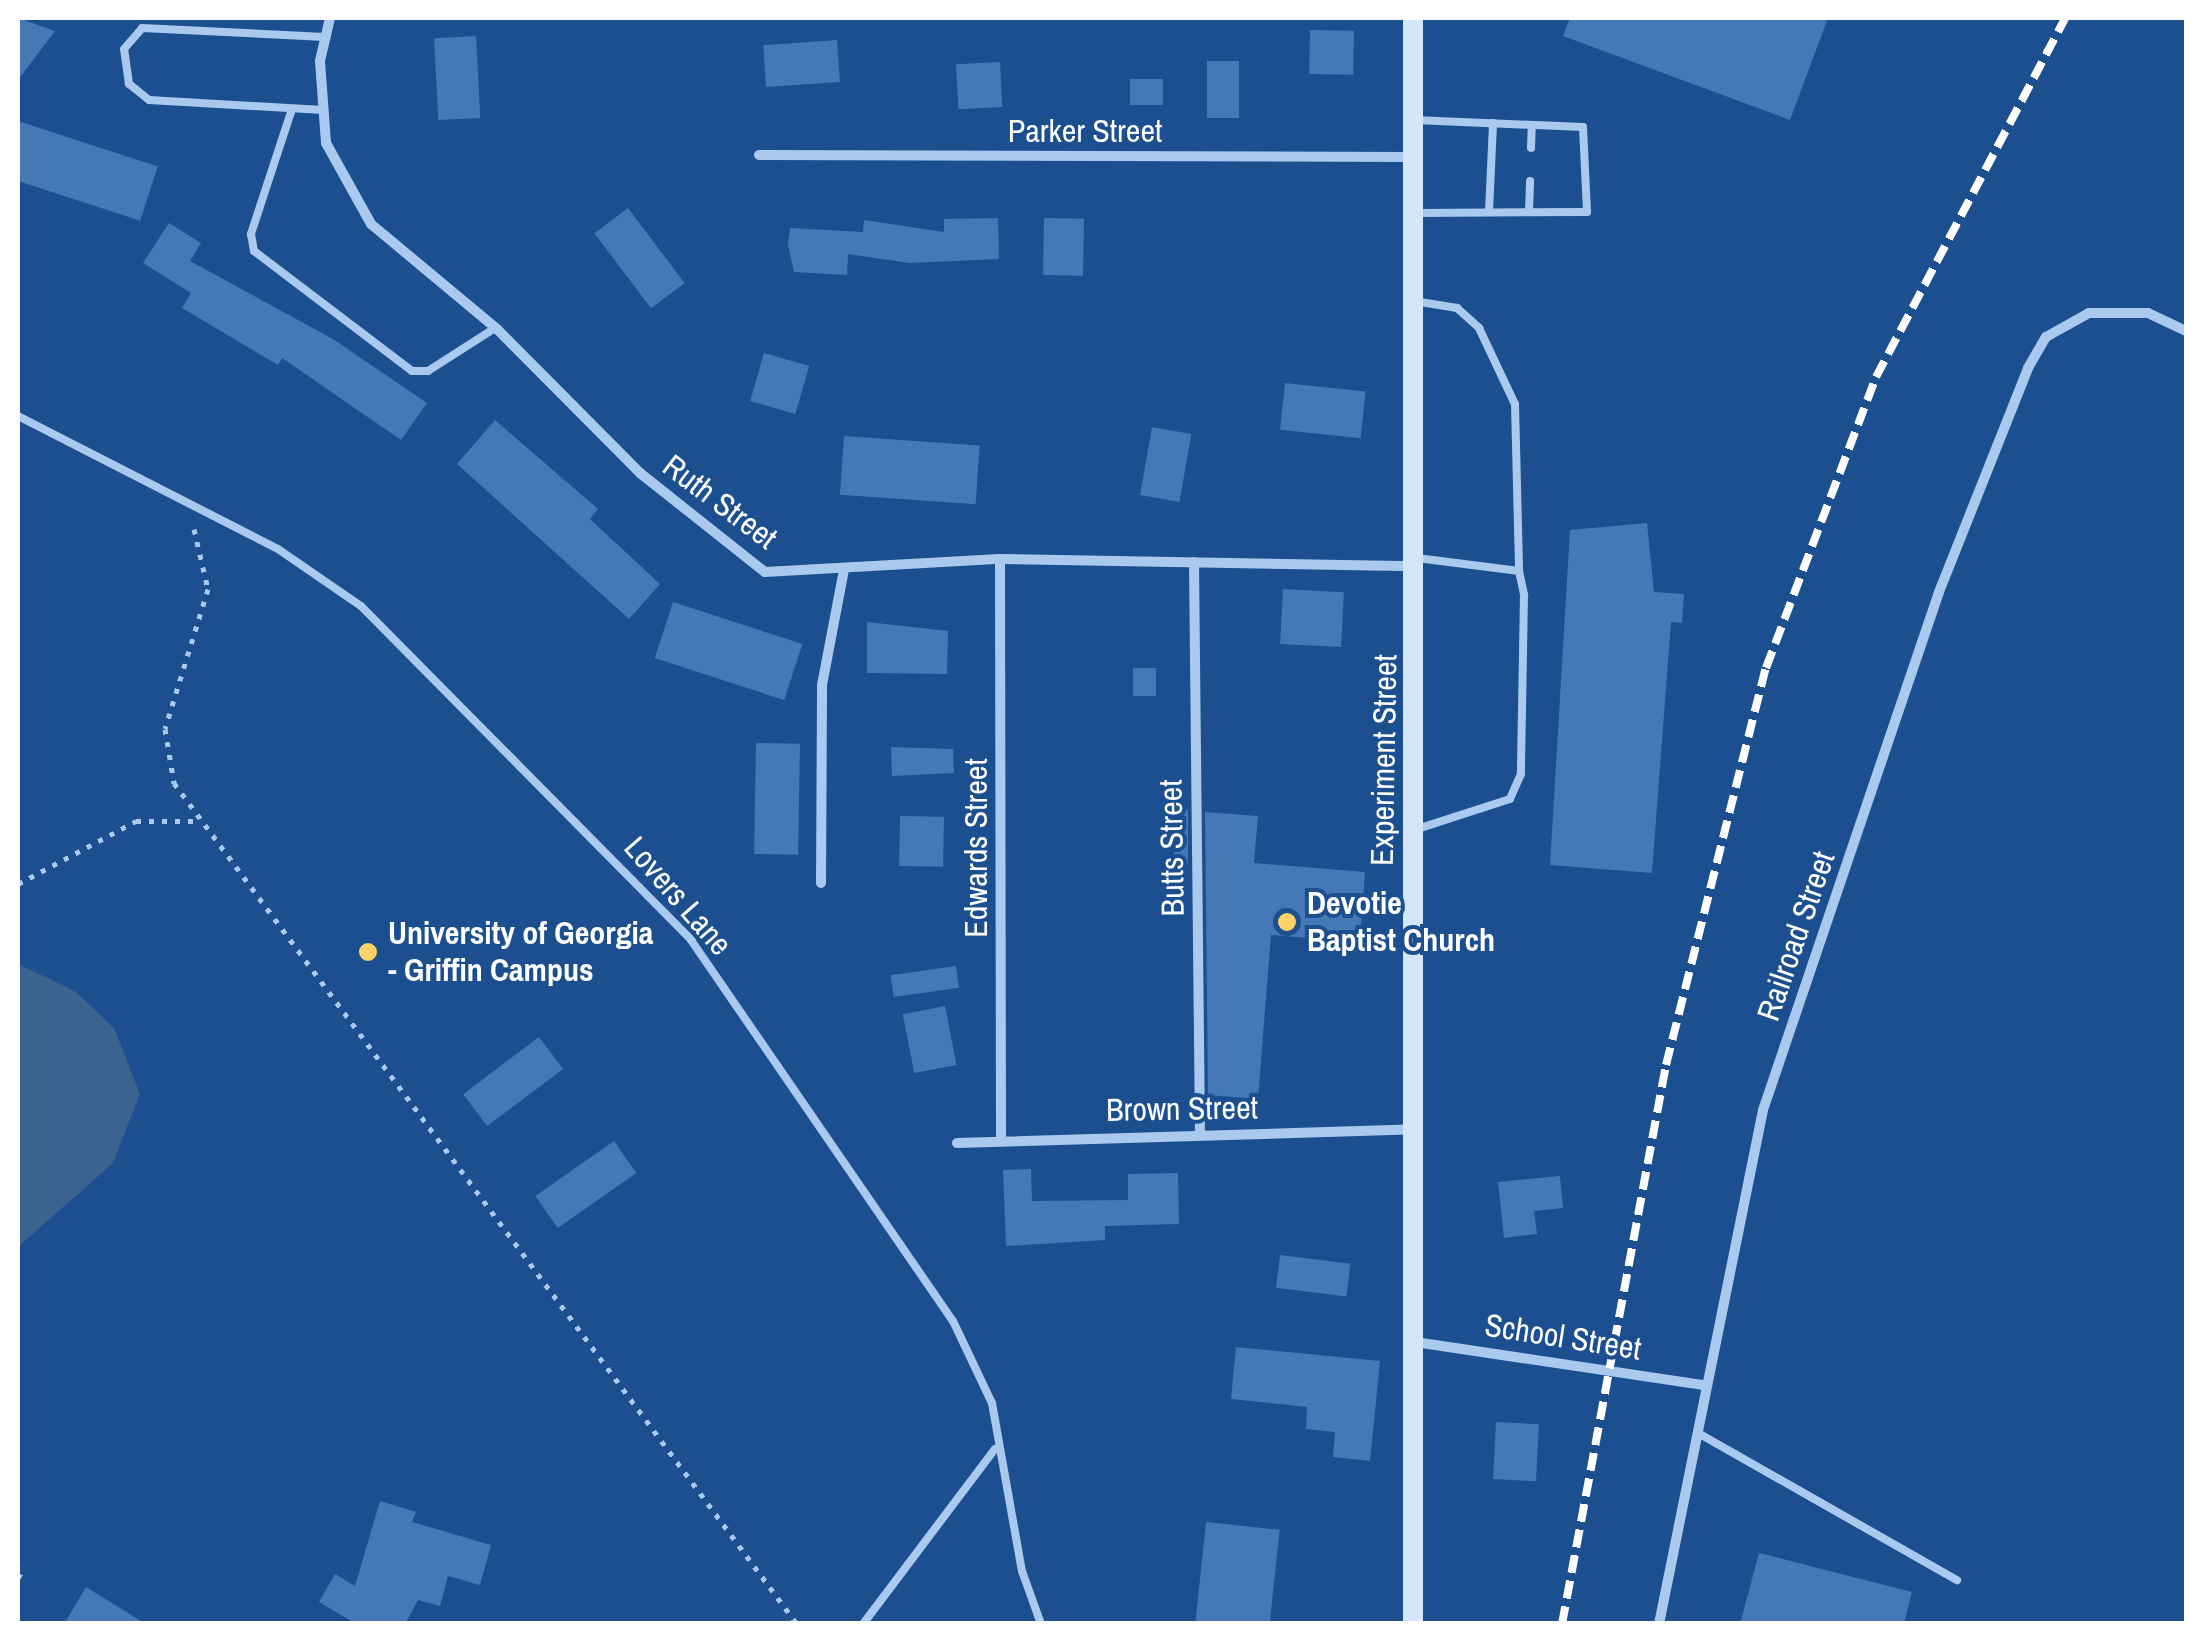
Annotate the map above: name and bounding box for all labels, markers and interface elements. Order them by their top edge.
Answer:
street label: Parker Street [1008,112,1162,150]
street label: Ruth Street [655,447,785,557]
street label: Experiment Street [1363,654,1405,866]
street label: Edwards Street [957,758,995,938]
street label: Butts Street [1152,779,1192,917]
street label: Lovers Lane [616,829,740,963]
street label: Railroad Street [1749,846,1843,1026]
place label: Devotie Baptist Church [1307,885,1495,960]
marker: Devotie Baptist Church [1276,911,1298,933]
place label: University of Georgia - Griffin Campus [388,915,653,990]
marker: University of Georgia - Griffin Campus [357,941,379,963]
street label: Brown Street [1106,1088,1258,1130]
street label: School Street [1482,1306,1644,1368]

